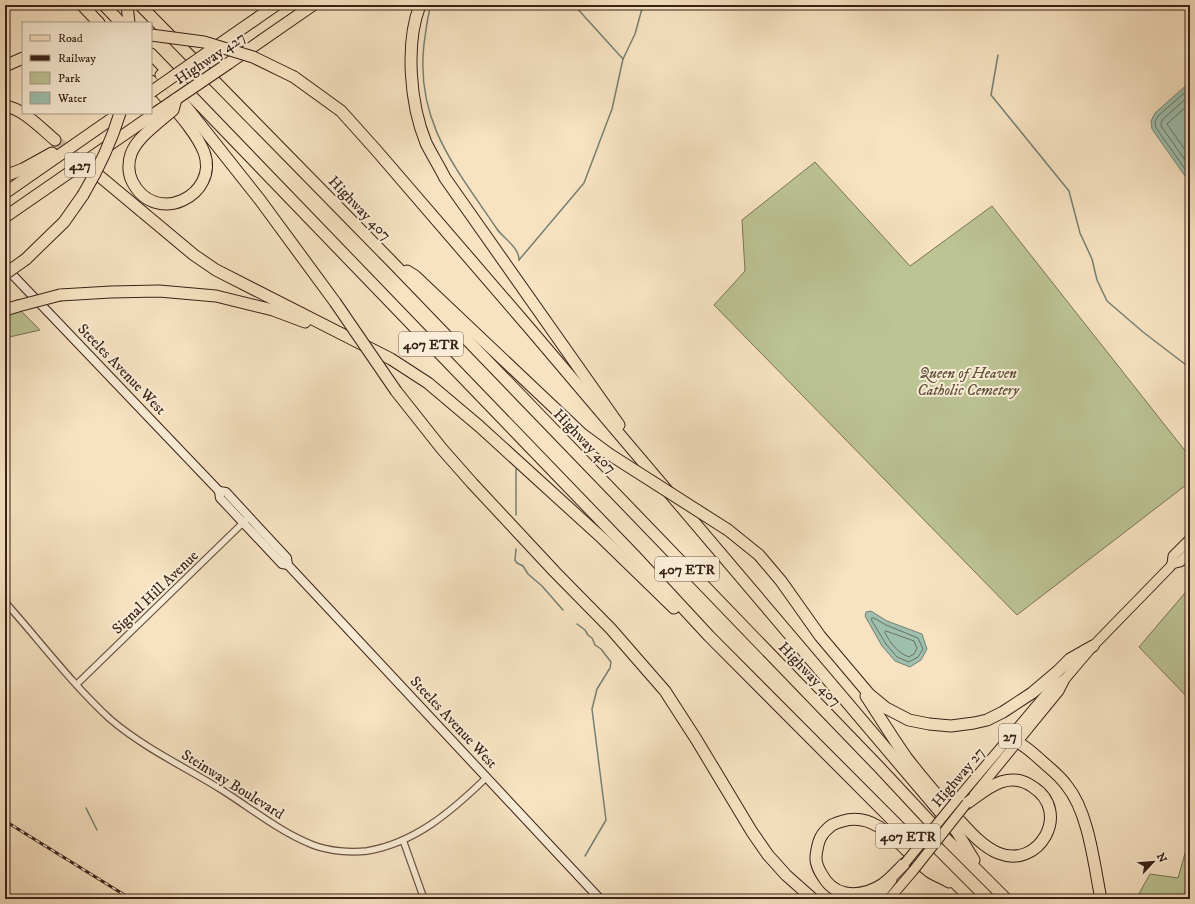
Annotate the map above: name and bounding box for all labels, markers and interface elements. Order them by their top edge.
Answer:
legend [22,22,152,114]
street label: Highway 427 [171,28,249,89]
text: Road [58,31,83,46]
text: Railway [58,51,96,66]
text: Park [58,71,80,86]
text: Water [57,91,87,106]
road number: 427 [65,153,95,177]
street label: Highway 407 [324,172,395,245]
street label: Steeles Avenue West [73,320,170,419]
road number: 407 ETR [399,332,463,356]
park label: Queen of Heaven Catholic Cemetery [917,364,1020,400]
street label: Highway 407 [549,405,620,478]
street label: Signal Hill Avenue [108,546,203,638]
road number: 407 ETR [655,557,719,581]
street label: Highway 407 [774,638,845,711]
street label: Steeles Avenue West [406,672,501,773]
road number: 27 [999,724,1021,748]
street label: Highway 27 [928,743,989,811]
street label: Steinway Boulevard [178,745,288,824]
road number: 407 ETR [876,824,940,848]
north arrow [1133,842,1173,882]
text: N [1153,851,1169,865]

